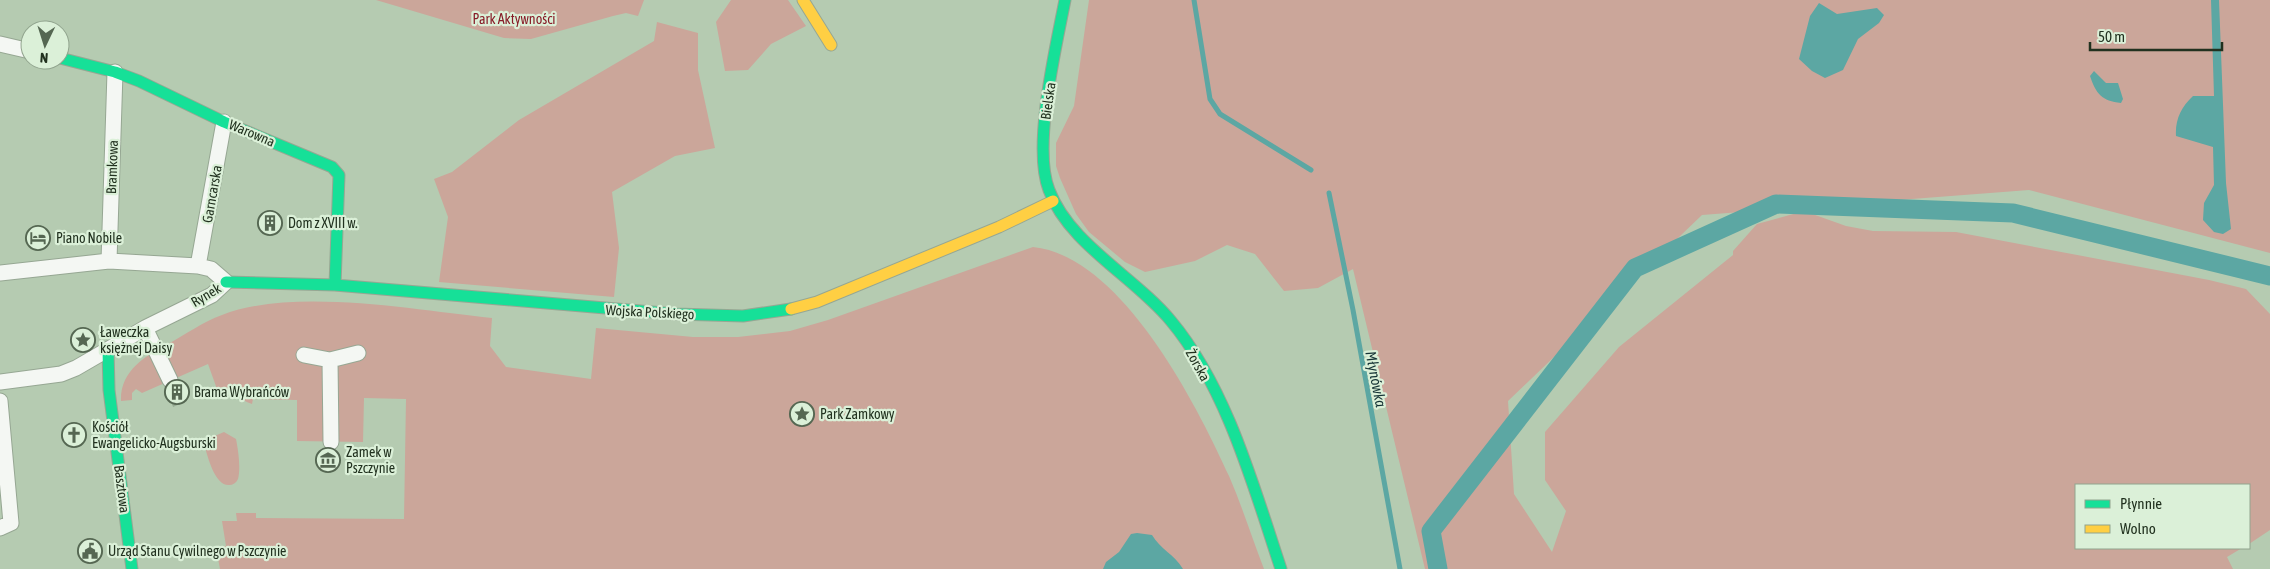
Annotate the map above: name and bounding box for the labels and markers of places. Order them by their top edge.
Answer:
building icon: Dom z XVIII w. [257,210,283,236]
place label: Dom z XVIII w. [288,215,358,231]
hotel icon: Piano Nobile [25,225,51,251]
place label: Piano Nobile [56,230,122,246]
place label: Ławeczka księżnej Daisy [100,324,173,356]
place icon: Ławeczka księżnej Daisy [70,327,96,353]
building icon: Brama Wybrańców [164,379,190,405]
place label: Brama Wybrańców [194,384,290,400]
place icon: Park Zamkowy [789,401,815,427]
place label: Park Zamkowy [820,406,895,422]
place label: Kościół Ewangelicko-Augsburski [92,419,216,451]
church icon: Kościół Ewangelicko-Augsburski [61,422,87,448]
place label: Zamek w Pszczynie [346,444,395,476]
museum icon: Zamek w Pszczynie [315,447,341,473]
public building icon: Urząd Stanu Cywilnego w Pszczynie [77,538,103,564]
place label: Urząd Stanu Cywilnego w Pszczynie [108,543,286,559]

